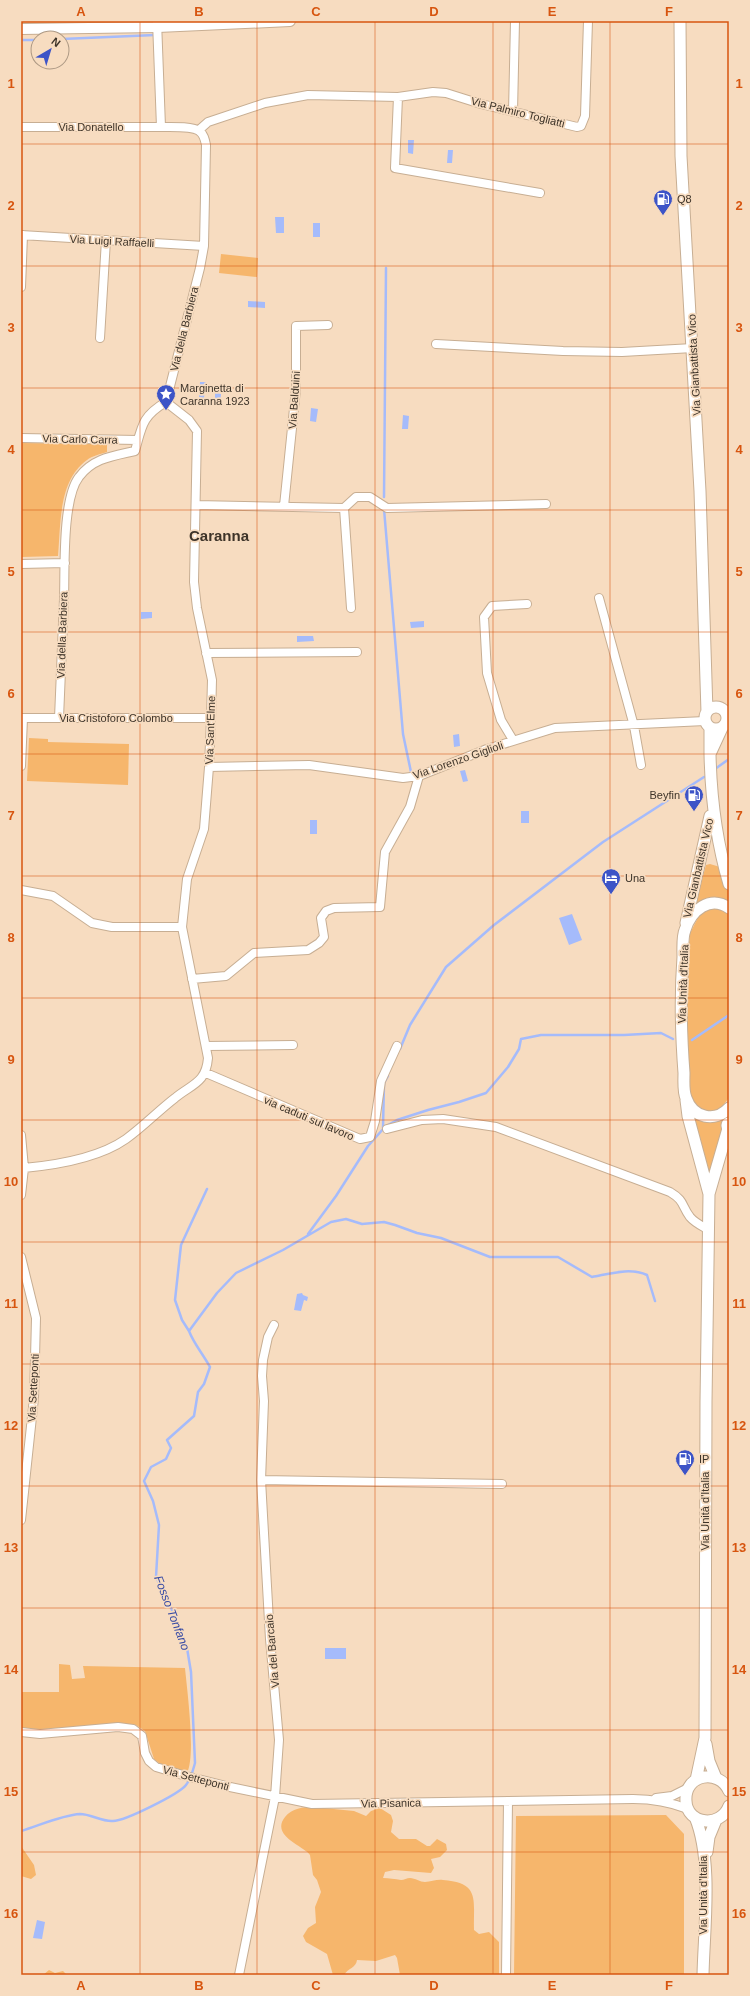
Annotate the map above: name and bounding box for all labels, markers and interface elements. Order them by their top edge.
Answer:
text: A [76,4,86,19]
text: B [194,4,204,19]
text: C [311,4,321,19]
text: D [429,4,439,19]
text: E [548,4,557,19]
text: F [665,4,673,19]
north arrow [30,30,70,70]
text: N [49,35,63,49]
text: 1 [7,76,15,91]
text: 1 [735,76,743,91]
street label: Via Palmiro Togliatti [470,95,566,129]
street label: Via Donatello [58,121,124,133]
fuel station icon: Q8 [652,188,674,216]
place label: Q8 [677,193,692,205]
text: 2 [7,198,15,213]
text: 2 [735,198,743,213]
street label: Via Luigi Raffaelli [69,233,155,249]
street label: Via della Barbiera [168,285,201,372]
street label: Via Gianbattista Vico [685,314,703,416]
text: 3 [7,320,15,335]
text: 3 [735,320,743,335]
street label: Via Balduini [286,371,302,429]
place label: Marginetta di Caranna 1923 [180,382,250,407]
place icon: Marginetta di Caranna 1923 [155,383,177,411]
street label: Via Carlo Carra [42,432,119,446]
text: 4 [7,442,15,457]
text: 4 [735,442,743,457]
district label: Caranna [189,527,250,544]
text: 5 [7,564,15,579]
text: 5 [735,564,743,579]
street label: Via della Barbiera [54,591,70,679]
text: 6 [7,686,15,701]
text: 6 [735,686,743,701]
street label: Via Sant'Elme [203,696,217,764]
street label: Via Cristoforo Colombo [59,712,173,724]
street label: Via Lorenzo Giglioli [411,739,505,781]
fuel station icon: Beyfin [683,784,705,812]
place label: Beyfin [649,789,680,801]
text: 7 [7,808,15,823]
text: 7 [735,808,743,823]
street label: Via Gianbattista Vico [681,817,715,919]
hotel icon: Una [600,867,622,895]
place label: Una [625,872,646,884]
text: 8 [7,930,15,945]
text: 8 [735,930,743,945]
street label: Via Unità d'Italia [676,943,690,1024]
text: 9 [7,1052,15,1067]
text: 9 [735,1052,743,1067]
street label: via caduti sul lavoro [262,1094,356,1142]
text: 10 [4,1174,18,1189]
text: 10 [732,1174,746,1189]
text: 11 [4,1296,18,1311]
text: 11 [732,1296,746,1311]
street label: Via Setteponti [25,1354,41,1422]
text: 12 [4,1418,18,1433]
text: 12 [732,1418,746,1433]
fuel station icon: IP [674,1448,696,1476]
place label: IP [699,1453,709,1465]
street label: Via Unità d'Italia [699,1471,711,1550]
text: 13 [4,1540,18,1555]
text: 13 [732,1540,746,1555]
water label: Fosso Tonfano [151,1574,193,1653]
street label: Via del Barcaio [263,1614,281,1688]
text: 14 [4,1662,19,1677]
text: 14 [732,1662,747,1677]
street label: Via Setteponti [161,1763,231,1793]
text: 15 [4,1784,18,1799]
text: 15 [732,1784,746,1799]
street label: Via Pisanica [361,1796,422,1810]
street label: Via Unità d'Italia [697,1855,709,1934]
text: 16 [4,1906,18,1921]
text: 16 [732,1906,746,1921]
text: A [76,1978,86,1993]
text: B [194,1978,204,1993]
text: C [311,1978,321,1993]
text: D [429,1978,439,1993]
text: E [548,1978,557,1993]
text: F [665,1978,673,1993]

